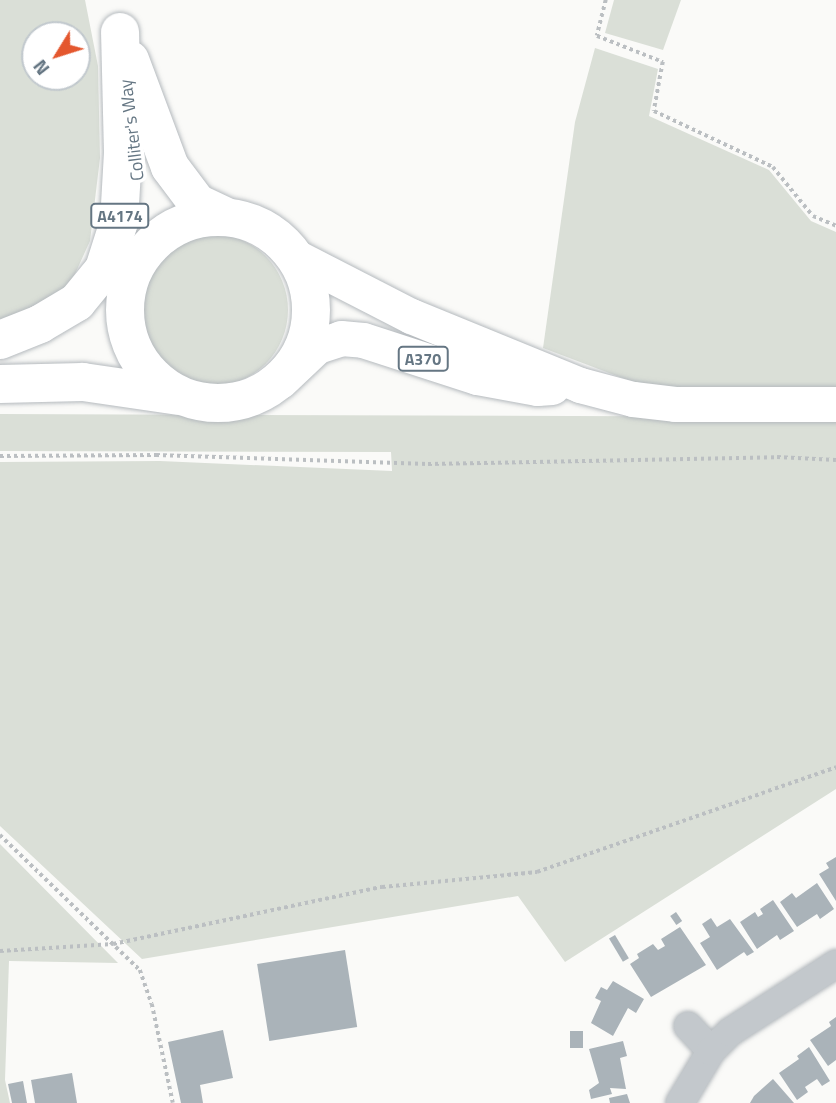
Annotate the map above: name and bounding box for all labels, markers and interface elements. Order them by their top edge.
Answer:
north arrow [21,21,91,91]
text: N [25,54,56,82]
street label: Colliter's Way [115,78,149,182]
road number: A4174 [90,204,150,229]
road number: A370 [397,346,449,372]

